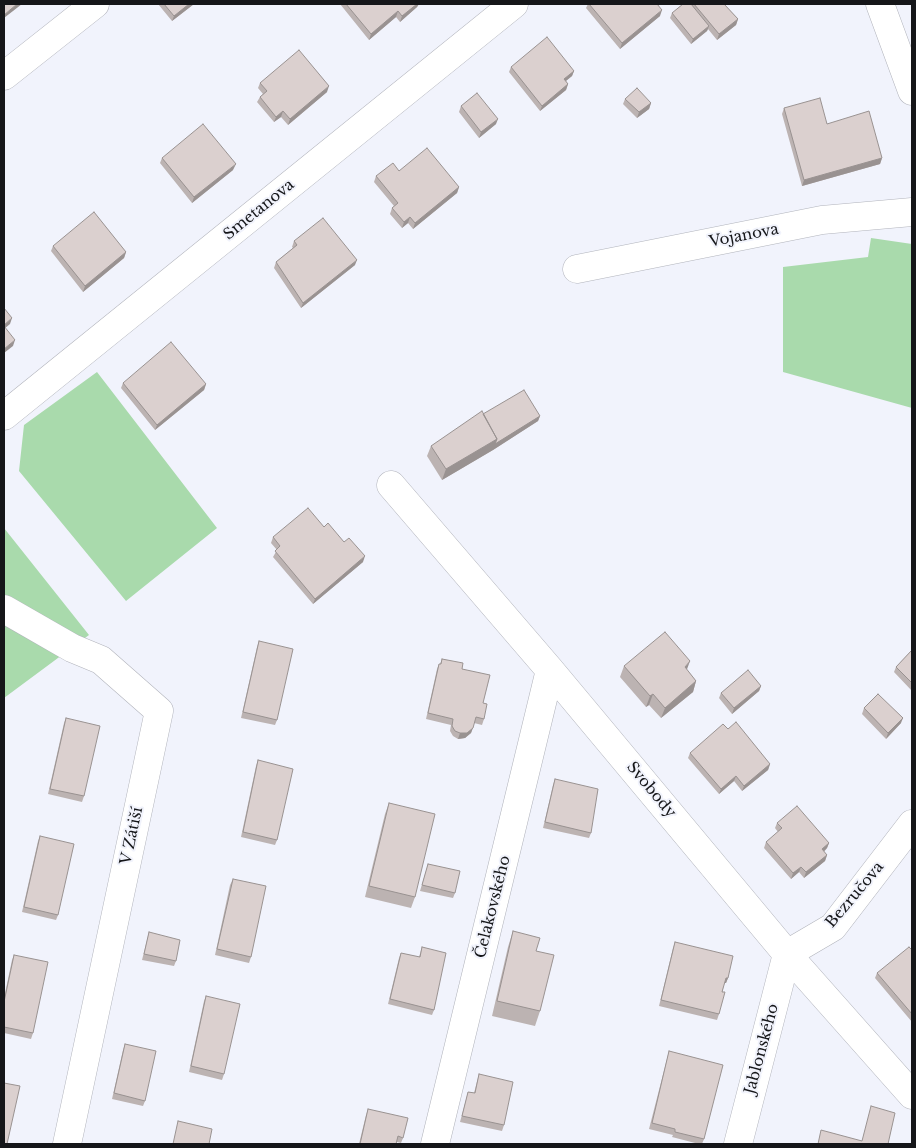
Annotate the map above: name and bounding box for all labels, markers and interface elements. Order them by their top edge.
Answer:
street label: Smetanova [220,176,298,244]
street label: Vojanova [708,220,780,252]
street label: Svobody [622,758,680,822]
street label: V Zátiší [117,805,147,867]
street label: Čelakovského [472,854,514,960]
street label: Bezručova [822,858,888,932]
street label: Jablonského [741,1002,783,1096]

